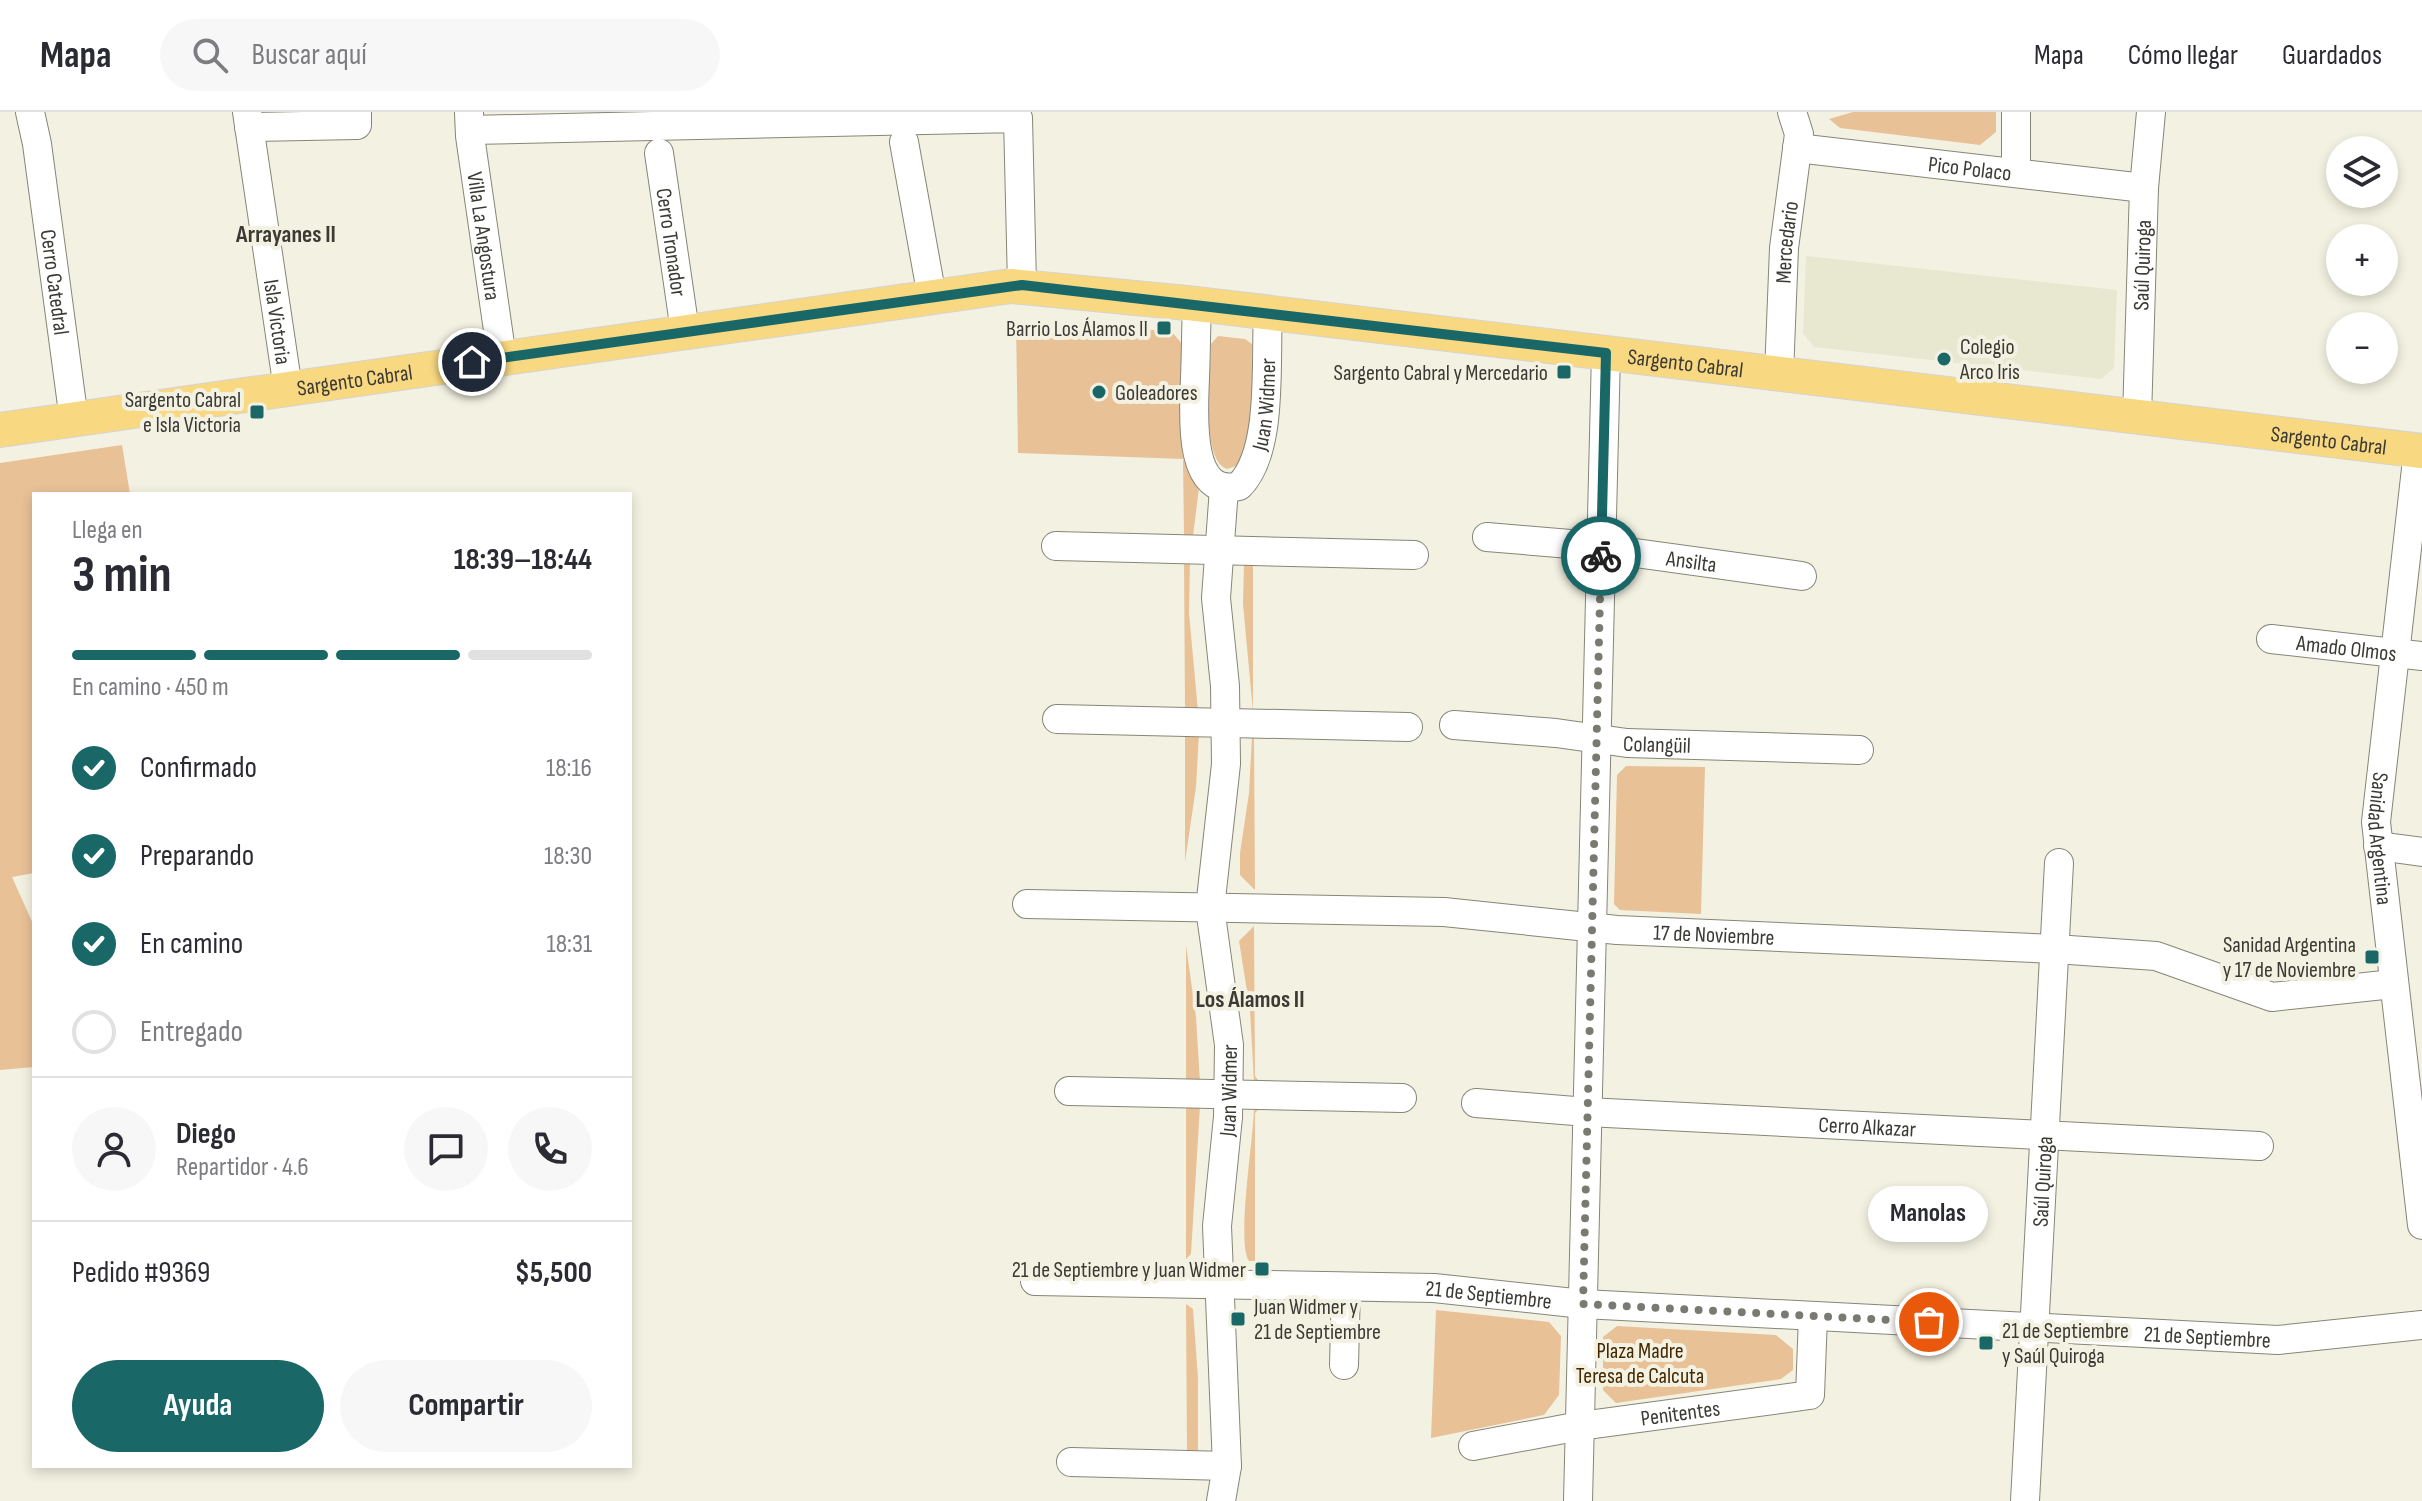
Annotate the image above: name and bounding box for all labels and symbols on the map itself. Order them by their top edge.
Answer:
street label: Pico Polaco [1927,151,2013,188]
street label: Villa La Angostura [460,170,506,302]
street label: Cerro Tronador [649,186,692,298]
street label: Mercedario [1771,200,1805,284]
street label: Saúl Quiroga [2128,219,2158,311]
district label: Arrayanes II [235,220,336,249]
street label: Cerro Catedral [34,228,74,337]
street label: Isla Victoria [257,278,296,366]
place label: Barrio Los Álamos II [1006,316,1148,343]
marker: Barrio Los Álamos II [1155,319,1173,337]
pin [438,328,506,396]
place label: Colegio Arco Iris [1959,334,2020,386]
street label: Sargento Cabral [1626,344,1745,384]
marker: Colegio Arco Iris [1935,350,1953,368]
street label: Juan Widmer [1247,358,1282,454]
street label: Sargento Cabral [295,359,414,403]
place label: Sargento Cabral y Mercedario [1334,360,1548,387]
marker: Sargento Cabral y Mercedario [1555,363,1573,381]
place label: Goleadores [1115,380,1198,407]
marker: Goleadores [1090,383,1108,401]
place label: Sargento Cabral e Isla Victoria [125,387,241,439]
marker: Sargento Cabral e Isla Victoria [248,403,266,421]
street label: Sargento Cabral [2269,421,2388,462]
courier [1561,516,1641,596]
street label: Ansilta [1664,545,1718,579]
street label: Amado Olmos [2294,630,2398,668]
street label: Colangüil [1623,731,1691,760]
street label: Sanidad Argentina [2361,771,2397,906]
street label: 17 de Noviembre [1653,920,1775,952]
place label: Sanidad Argentina y 17 de Noviembre [2223,932,2356,984]
marker: Sanidad Argentina y 17 de Noviembre [2363,948,2381,966]
district label: Los Álamos II [1195,985,1305,1014]
street label: Juan Widmer [1214,1044,1244,1139]
street label: Cerro Alkazar [1818,1112,1917,1144]
street label: Saúl Quiroga [2028,1135,2059,1228]
callout: Manolas [1869,1186,1989,1242]
place label: 21 de Septiembre y Juan Widmer [1012,1257,1246,1284]
marker: 21 de Septiembre y Juan Widmer [1253,1260,1271,1278]
street label: 21 de Septiembre [1425,1276,1553,1316]
pin [1895,1288,1963,1356]
place label: Juan Widmer y 21 de Septiembre [1253,1294,1381,1346]
marker: Juan Widmer y 21 de Septiembre [1229,1310,1247,1328]
place label: 21 de Septiembre y Saúl Quiroga [2002,1318,2129,1370]
street label: 21 de Septiembre [2143,1321,2271,1355]
marker: 21 de Septiembre y Saúl Quiroga [1977,1334,1995,1352]
park label: Plaza Madre Teresa de Calcuta [1576,1338,1704,1390]
street label: Penitentes [1639,1395,1722,1433]

